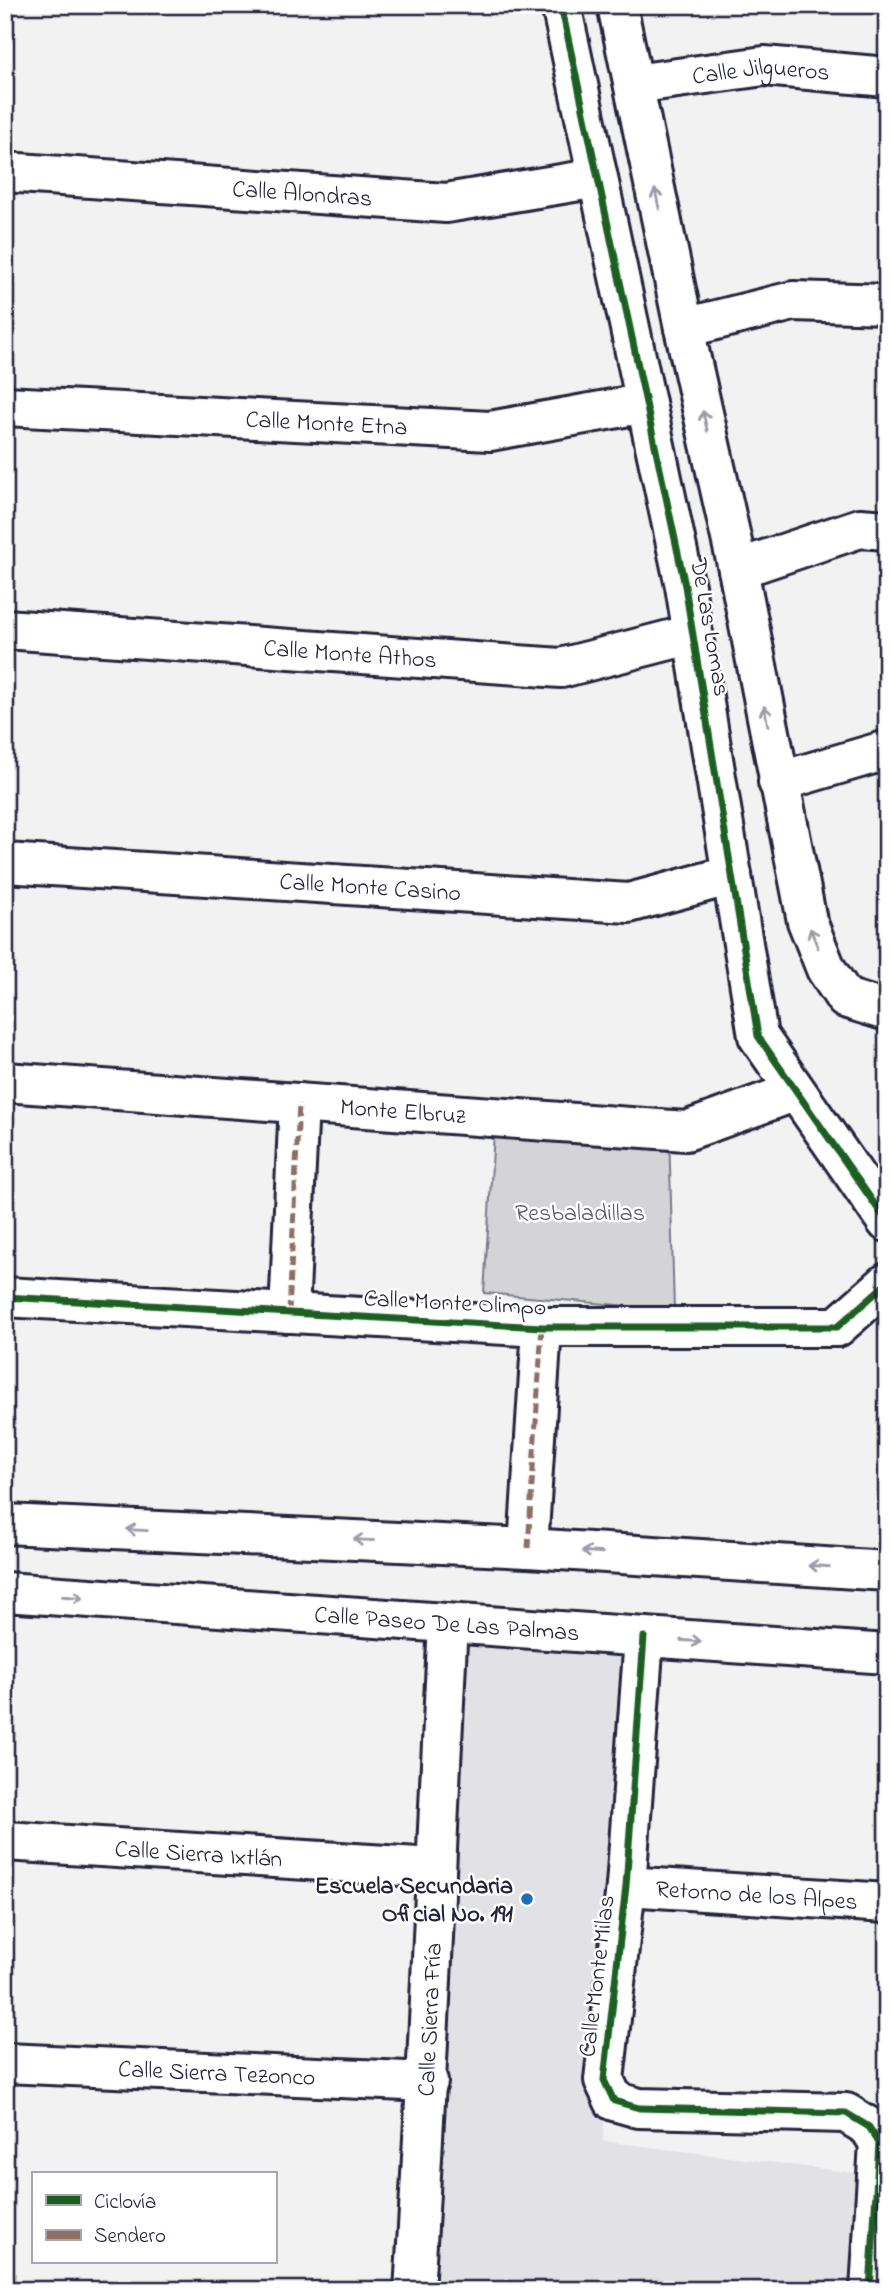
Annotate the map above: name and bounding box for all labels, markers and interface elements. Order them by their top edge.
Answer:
street label: Calle Jilgueros [690,51,831,96]
street label: Calle Alondras [231,173,373,218]
one-way arrow [650,188,664,211]
street label: Calle Monte Etna [245,403,408,447]
one-way arrow [698,410,712,433]
street label: De Las Lomas [679,555,738,699]
street label: Calle Monte Athos [262,632,438,679]
one-way arrow [758,705,772,728]
street label: Calle Monte Casino [278,866,462,912]
one-way arrow [806,927,819,949]
street label: Monte Elbruz [339,1091,468,1135]
park label: Resbaladillas [515,1197,645,1232]
street label: Calle Monte Olimpo [363,1282,547,1327]
one-way arrow [126,1523,149,1536]
one-way arrow [353,1534,376,1547]
one-way arrow [581,1545,603,1558]
one-way arrow [807,1560,830,1573]
one-way arrow [62,1591,84,1604]
street label: Calle Paseo De Las Palmas [313,1599,580,1652]
one-way arrow [680,1634,703,1647]
street label: Calle Sierra Ixtlán [114,1833,283,1878]
place label: Escuela Secundaria Oficial No. 191 [315,1870,513,1933]
street label: Retorno de los Alpes [654,1873,859,1921]
marker: Escuela Secundaria Oficial No. 191 [519,1891,535,1907]
street label: Calle Monte Milas [571,1893,626,2059]
street label: Calle Sierra Fría [410,1942,453,2097]
street label: Calle Sierra Tezonco [117,2053,316,2097]
legend [32,2172,276,2264]
text: Ciclovía [94,2188,156,2218]
text: Sendero [94,2222,166,2252]

